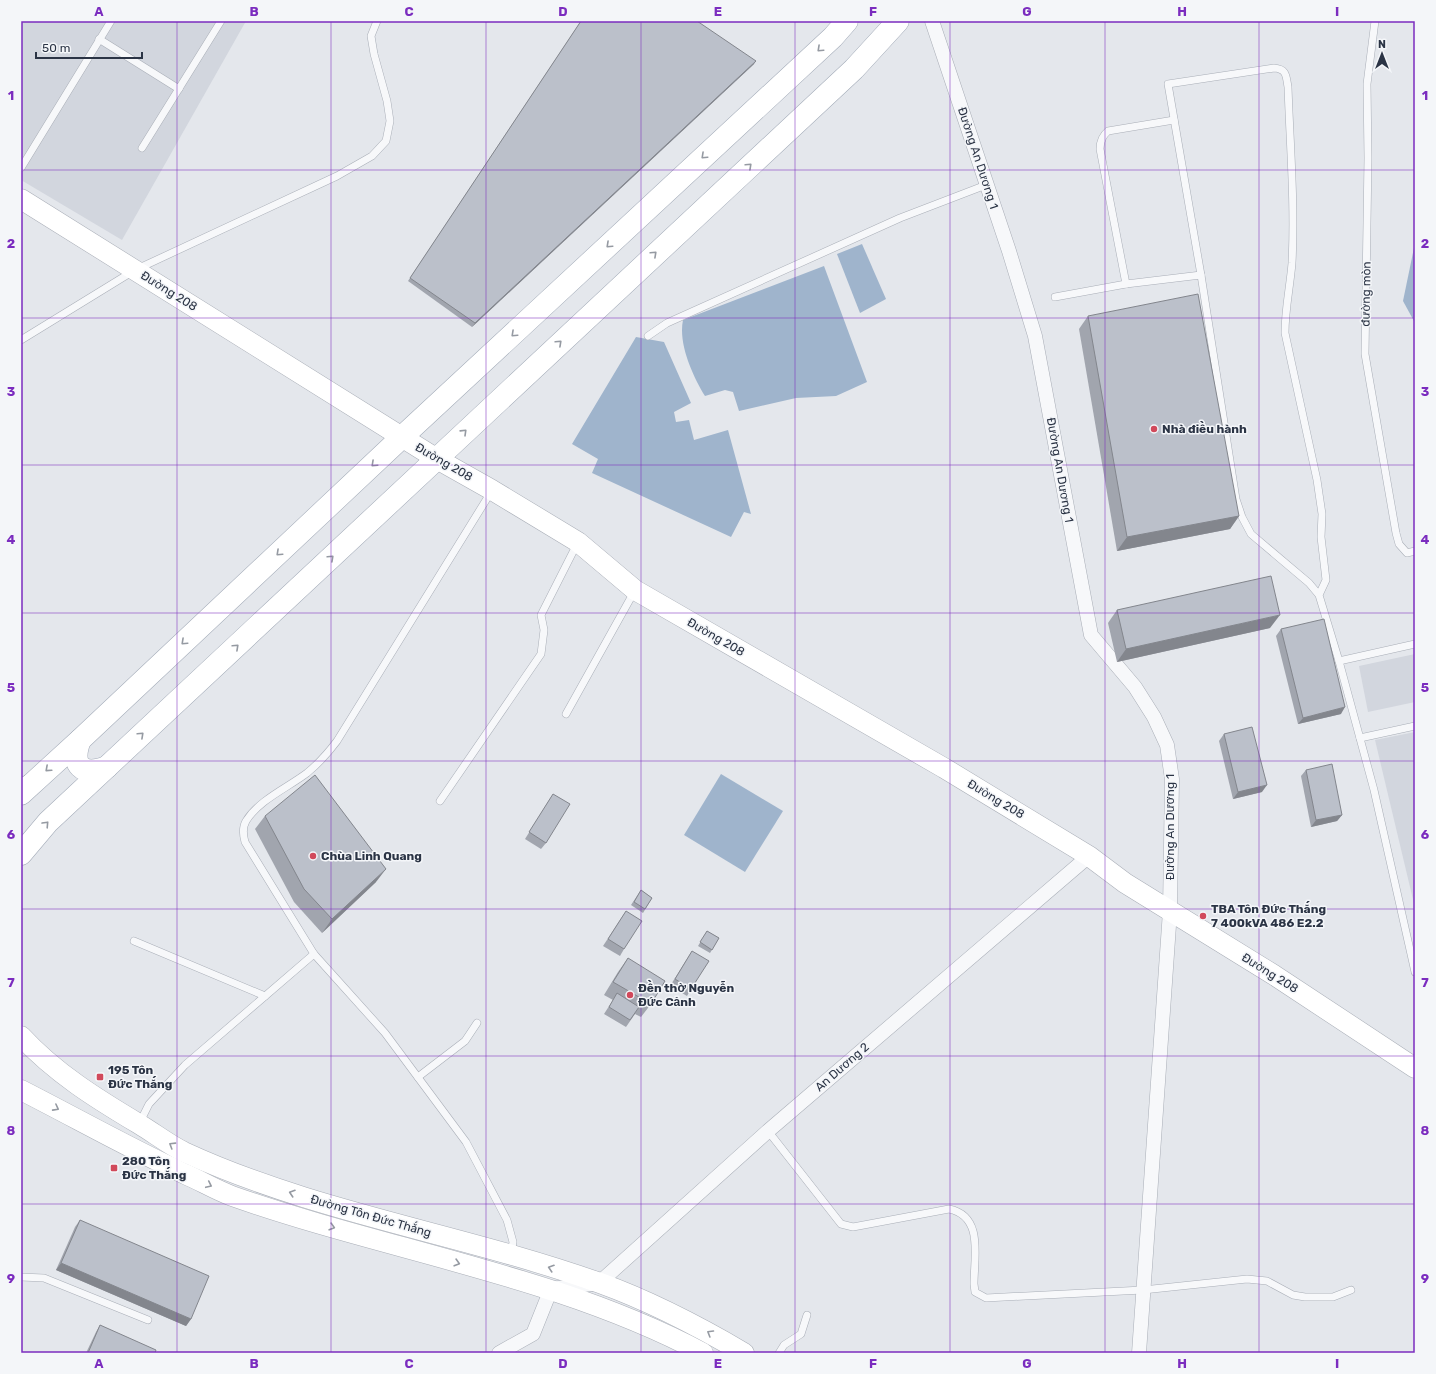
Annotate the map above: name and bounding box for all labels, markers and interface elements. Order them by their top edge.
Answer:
text: A [94,4,104,19]
text: B [249,4,259,19]
text: C [404,4,414,19]
text: D [558,4,568,19]
text: E [714,4,722,19]
text: F [869,4,877,19]
text: G [1022,4,1032,19]
text: H [1177,4,1187,19]
text: I [1335,4,1339,19]
scale bar [36,34,142,60]
north arrow [1362,34,1402,74]
text: N [1378,38,1386,51]
text: 50 m [42,41,70,55]
one-way arrow [817,44,825,52]
text: 1 [8,88,14,103]
text: 1 [1422,88,1428,103]
street label: Đường An Dương 1 [955,105,1001,211]
one-way arrow [701,152,709,159]
one-way arrow [744,163,752,170]
text: 2 [7,236,15,251]
text: 2 [1421,236,1429,251]
one-way arrow [606,240,614,248]
one-way arrow [649,252,657,259]
street label: đường mòn [1358,261,1374,327]
street label: Đường 208 [138,268,200,314]
one-way arrow [511,329,519,336]
one-way arrow [554,340,562,348]
text: 3 [7,384,16,399]
text: 3 [1421,384,1430,399]
street label: Đường An Dương 1 [1044,416,1076,524]
place label: Nhà điều hành [1162,421,1247,436]
marker: Nhà điều hành [1149,424,1159,434]
one-way arrow [459,429,467,437]
street label: Đường 208 [413,440,475,484]
one-way arrow [371,459,378,466]
text: 4 [7,532,16,547]
text: 4 [1421,532,1430,547]
one-way arrow [276,548,284,556]
one-way arrow [326,555,334,562]
street label: Đường 208 [685,615,747,659]
one-way arrow [181,637,189,645]
one-way arrow [231,644,239,651]
text: 5 [7,680,15,695]
text: 5 [1421,680,1429,695]
one-way arrow [136,733,144,740]
one-way arrow [45,764,53,771]
street label: Đường An Dương 1 [1163,774,1177,880]
street label: Đường 208 [965,777,1027,821]
one-way arrow [41,821,49,829]
text: 6 [7,827,16,842]
text: 6 [1421,827,1430,842]
place label: Chùa Linh Quang [321,849,422,863]
marker: Chùa Linh Quang [308,851,318,861]
place label: TBA Tôn Đức Thắng 7 400kVA 486 E2.2 [1211,901,1326,930]
marker: TBA Tôn Đức Thắng 7 400kVA 486 E2.2 [1198,911,1208,921]
street label: Đường 208 [1239,950,1301,996]
text: 7 [7,975,15,990]
text: 7 [1421,975,1429,990]
place label: Đền thờ Nguyễn Đức Cảnh [638,980,734,1009]
marker: Đền thờ Nguyễn Đức Cảnh [625,990,635,1000]
street label: An Dương 2 [812,1040,872,1094]
place label: 195 Tôn Đức Thắng [108,1063,172,1091]
marker: 195 Tôn Đức Thắng [95,1072,105,1082]
one-way arrow [52,1103,59,1111]
text: 8 [7,1123,16,1138]
text: 8 [1421,1123,1430,1138]
one-way arrow [169,1142,176,1149]
place label: 280 Tôn Đức Thắng [122,1154,186,1182]
marker: 280 Tôn Đức Thắng [109,1163,119,1173]
one-way arrow [205,1180,213,1188]
one-way arrow [289,1189,296,1197]
street label: Đường Tôn Đức Thắng [309,1192,433,1240]
one-way arrow [329,1222,336,1231]
one-way arrow [454,1258,461,1267]
one-way arrow [548,1264,555,1273]
text: 9 [7,1271,15,1286]
text: 9 [1421,1271,1429,1286]
one-way arrow [707,1330,714,1338]
text: A [94,1356,104,1371]
text: B [249,1356,259,1371]
text: C [404,1356,414,1371]
text: D [558,1356,568,1371]
text: E [714,1356,722,1371]
text: F [869,1356,877,1371]
text: G [1022,1356,1032,1371]
text: H [1177,1356,1187,1371]
text: I [1335,1356,1339,1371]

